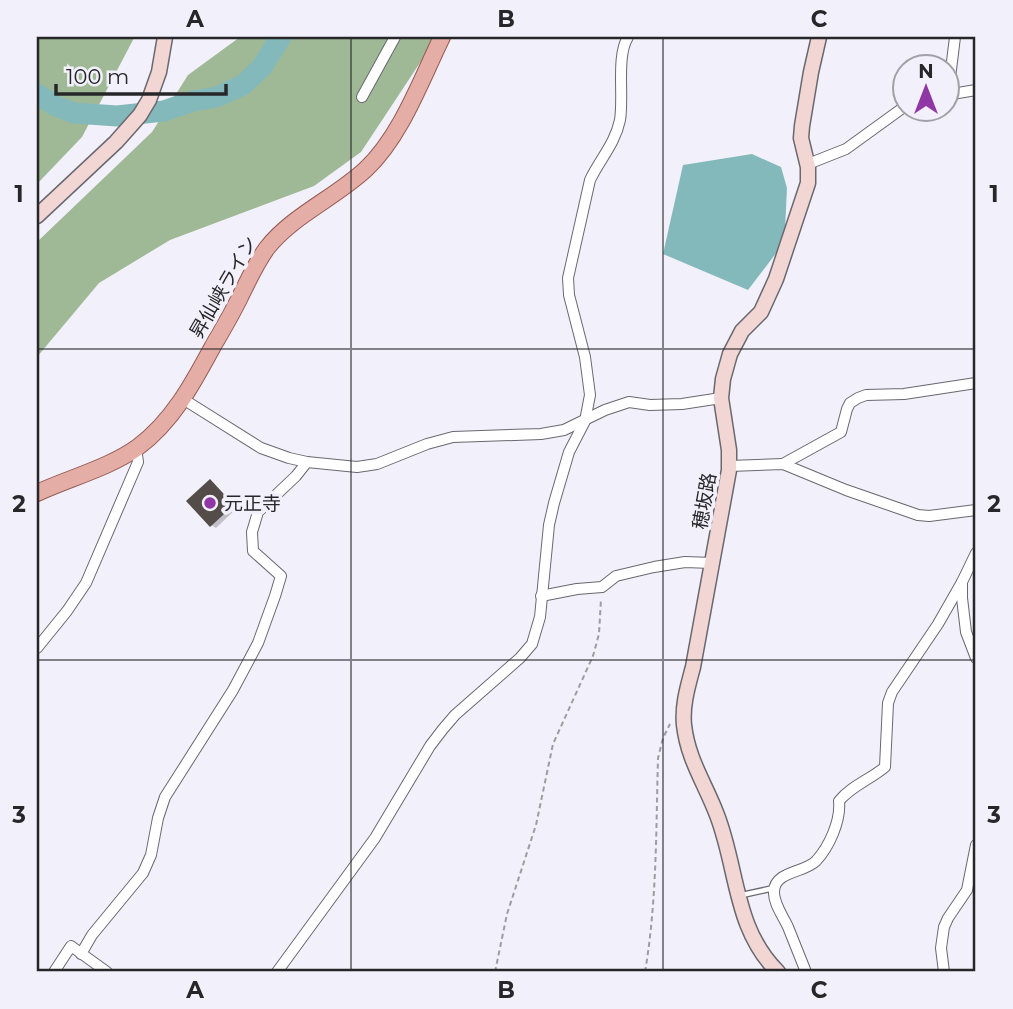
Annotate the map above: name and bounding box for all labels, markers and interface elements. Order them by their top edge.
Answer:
text: A [185,5,204,33]
text: B [497,5,515,33]
text: C [811,5,828,33]
scale bar [56,52,226,96]
north arrow [890,52,960,122]
text: N [918,60,934,83]
text: 100 m [66,64,129,89]
text: 1 [14,180,24,208]
text: 1 [989,180,999,208]
street label: 昇仙峡ライン [185,232,262,342]
street label: 穂坂路 [688,471,721,531]
text: 2 [12,490,26,518]
text: 2 [987,490,1001,518]
place label: 元正寺 [224,492,281,515]
marker: 元正寺 [202,495,218,511]
text: 3 [11,801,26,829]
text: 3 [986,801,1001,829]
text: A [185,976,204,1004]
text: B [497,976,515,1004]
text: C [811,976,828,1004]

